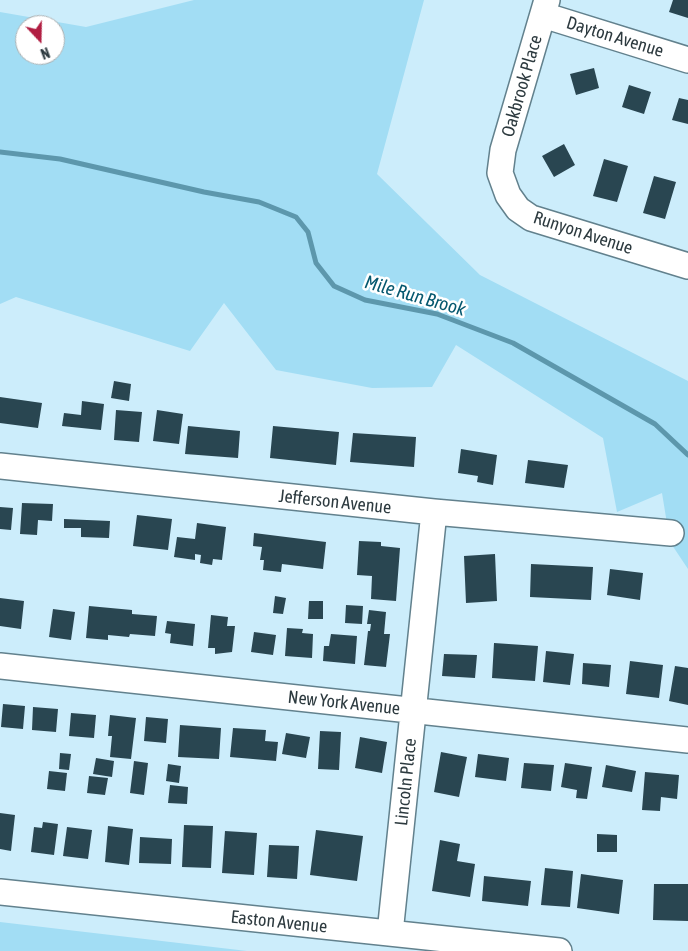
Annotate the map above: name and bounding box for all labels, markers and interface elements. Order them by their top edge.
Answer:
street label: Dayton Avenue [564,12,666,62]
north arrow [15,15,65,65]
street label: Oakbrook Place [497,33,547,139]
text: N [38,44,52,62]
street label: Runyon Avenue [531,207,635,259]
water label: Mile Run Brook [362,271,468,321]
street label: Jefferson Avenue [278,485,392,519]
street label: New York Avenue [287,686,401,720]
street label: Lincoln Place [391,737,421,827]
street label: Easton Avenue [230,906,328,938]

